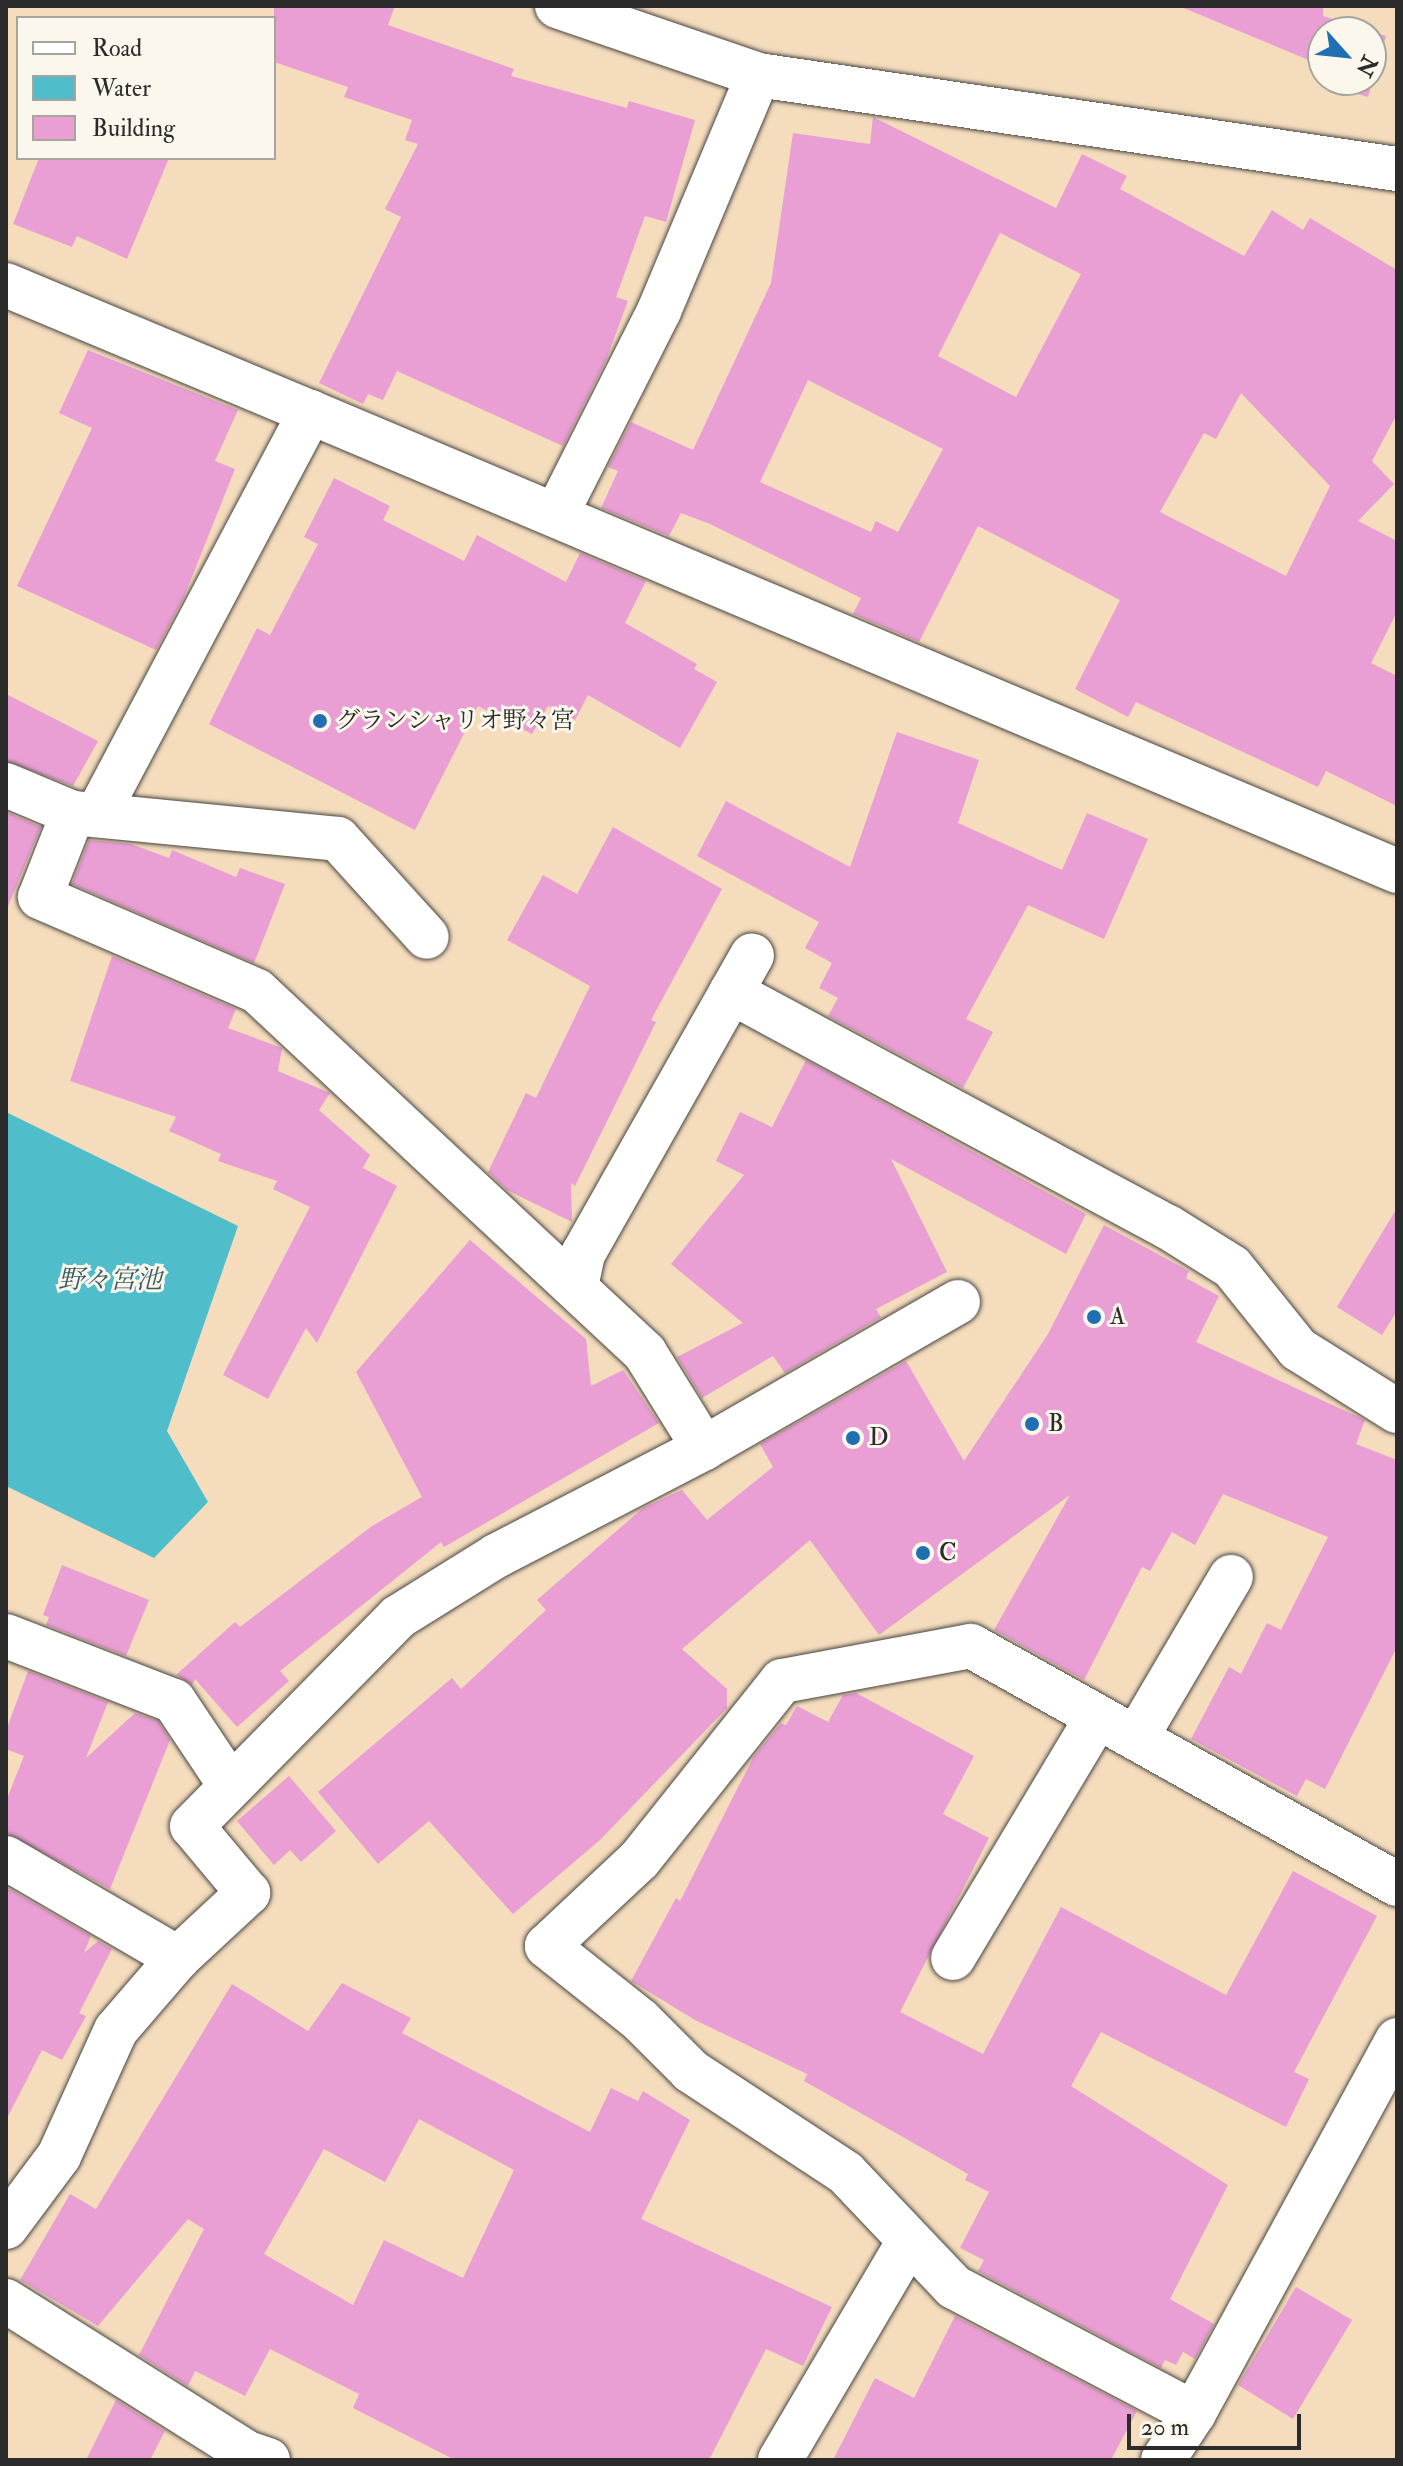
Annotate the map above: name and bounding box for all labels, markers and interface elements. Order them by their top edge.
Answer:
legend [16,16,276,160]
north arrow [1307,16,1387,96]
text: Road [92,33,142,64]
text: N [1350,51,1384,81]
text: Water [92,73,151,104]
text: Building [92,113,175,144]
place label: グランシャリオ野々宮 [336,707,576,735]
marker: グランシャリオ野々宮 [311,712,329,730]
water label: 野々宮池 [58,1265,162,1297]
place label: A [1110,1303,1125,1331]
marker: A [1085,1308,1103,1326]
place label: B [1048,1410,1064,1438]
marker: B [1023,1415,1041,1433]
place label: D [869,1424,889,1452]
marker: D [844,1429,862,1447]
place label: C [939,1539,957,1567]
marker: C [914,1544,932,1562]
scale bar [1131,2398,1305,2448]
text: 20 m [1141,2412,1189,2443]

